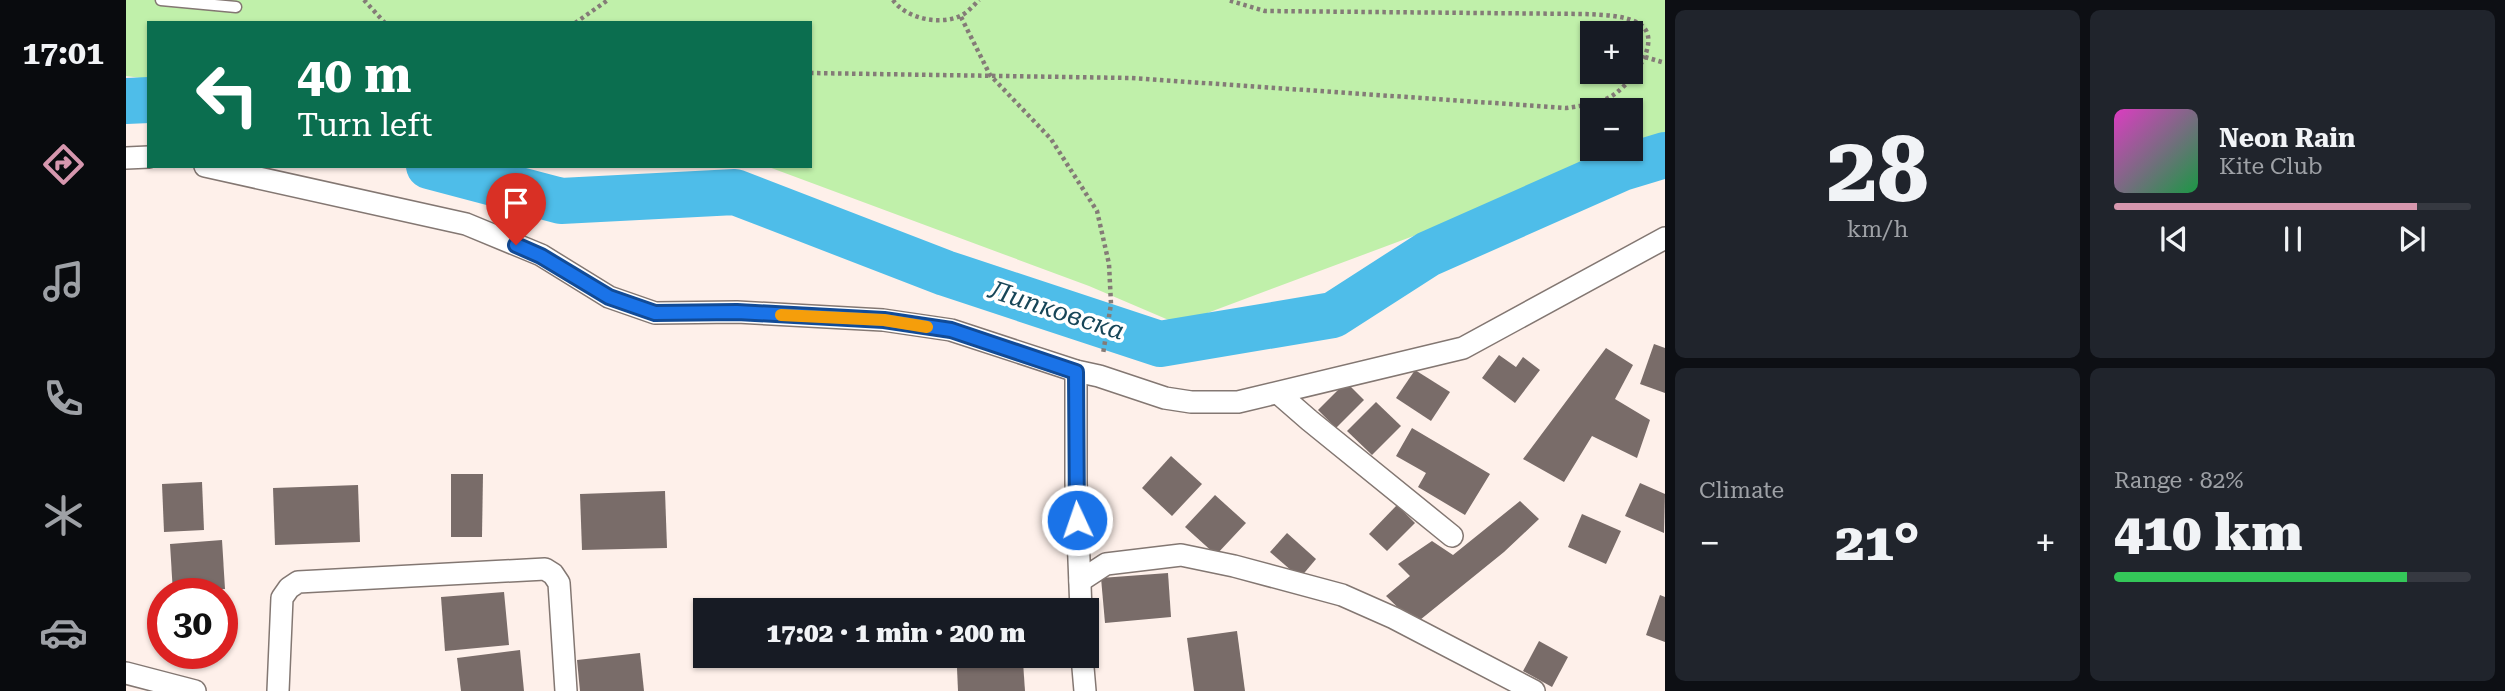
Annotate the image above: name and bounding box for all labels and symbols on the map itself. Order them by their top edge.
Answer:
pin [486,173,546,245]
water label: Липковска [984,273,1128,346]
position arrow [1040,483,1114,557]
speed limit sign: 30 [147,578,238,669]

